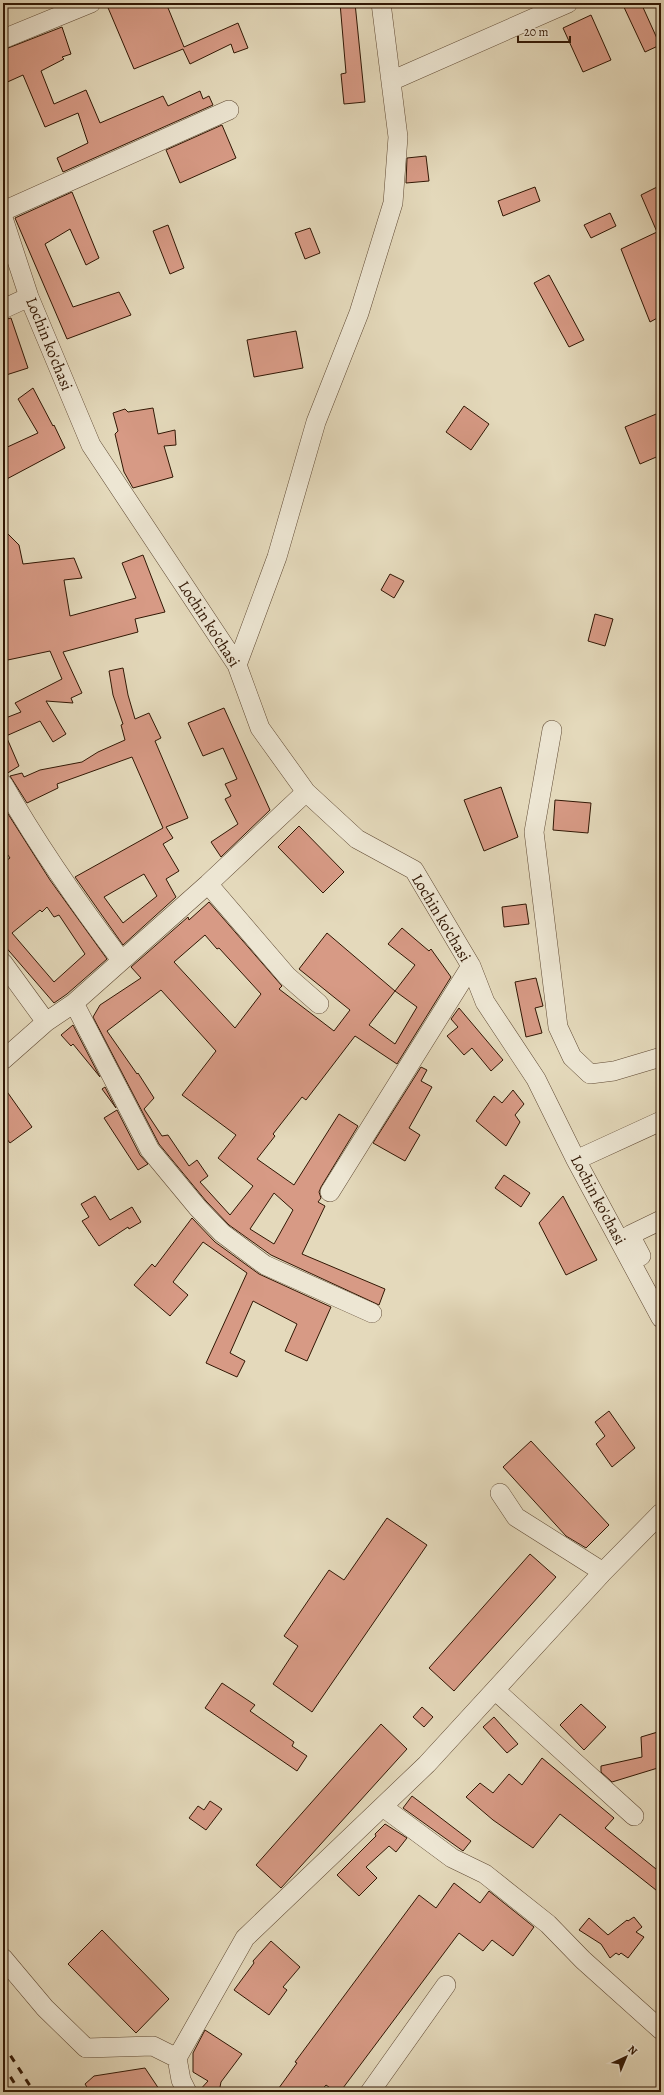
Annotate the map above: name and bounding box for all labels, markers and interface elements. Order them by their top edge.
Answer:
scale bar [518,18,570,44]
text: 20 m [524,24,548,40]
street label: Lochin ko'chasi [20,294,78,394]
street label: Lochin ko'chasi [173,576,245,672]
street label: Lochin ko'chasi [406,870,476,966]
street label: Lochin ko'chasi [565,1151,631,1249]
north arrow [606,2037,646,2077]
text: N [625,2042,641,2058]

